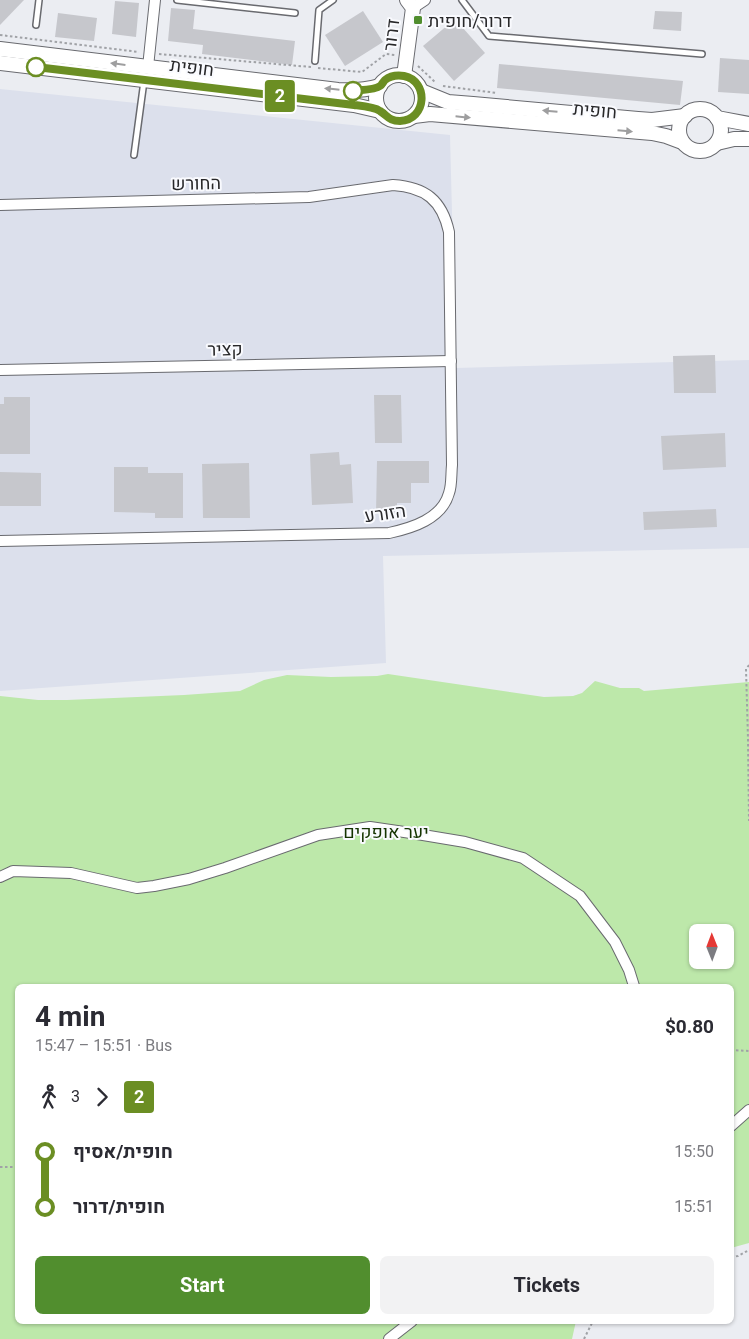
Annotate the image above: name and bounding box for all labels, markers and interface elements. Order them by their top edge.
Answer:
place label: דרור/חופית [428,10,512,31]
marker: דרור/חופית [412,14,424,26]
street label: דרור [379,18,403,52]
street label: חופית [169,54,215,80]
unlabelled marker [26,57,46,77]
one-way arrow [110,59,126,67]
line badge: 2 [264,80,296,112]
unlabelled marker [343,81,363,101]
text: 2 [275,85,285,106]
one-way arrow [324,85,340,93]
street label: חופית [572,98,618,122]
one-way arrow [542,107,558,115]
one-way arrow [455,113,471,121]
one-way arrow [617,127,633,135]
street label: החורש [171,172,221,194]
street label: קציר [207,338,243,360]
street label: הזורע [363,500,407,526]
park label: יער אופקים [343,821,429,842]
north arrow [689,924,734,969]
map controls [689,924,734,969]
text: 4 min [35,1000,105,1033]
text: $0.80 [665,1015,714,1038]
text: 15:47 – 15:51 · Bus [35,1036,172,1055]
icon: walk [35,1083,63,1111]
icon: forward [88,1083,116,1111]
text: 2 [134,1086,144,1107]
text: 3 [71,1087,80,1106]
text: חופית/אסיף [73,1140,173,1163]
text: 15:50 [674,1142,714,1161]
text: חופית/דרור [73,1195,165,1218]
text: 15:51 [674,1197,714,1216]
button: Start [35,1256,370,1314]
button: Tickets [380,1256,714,1314]

